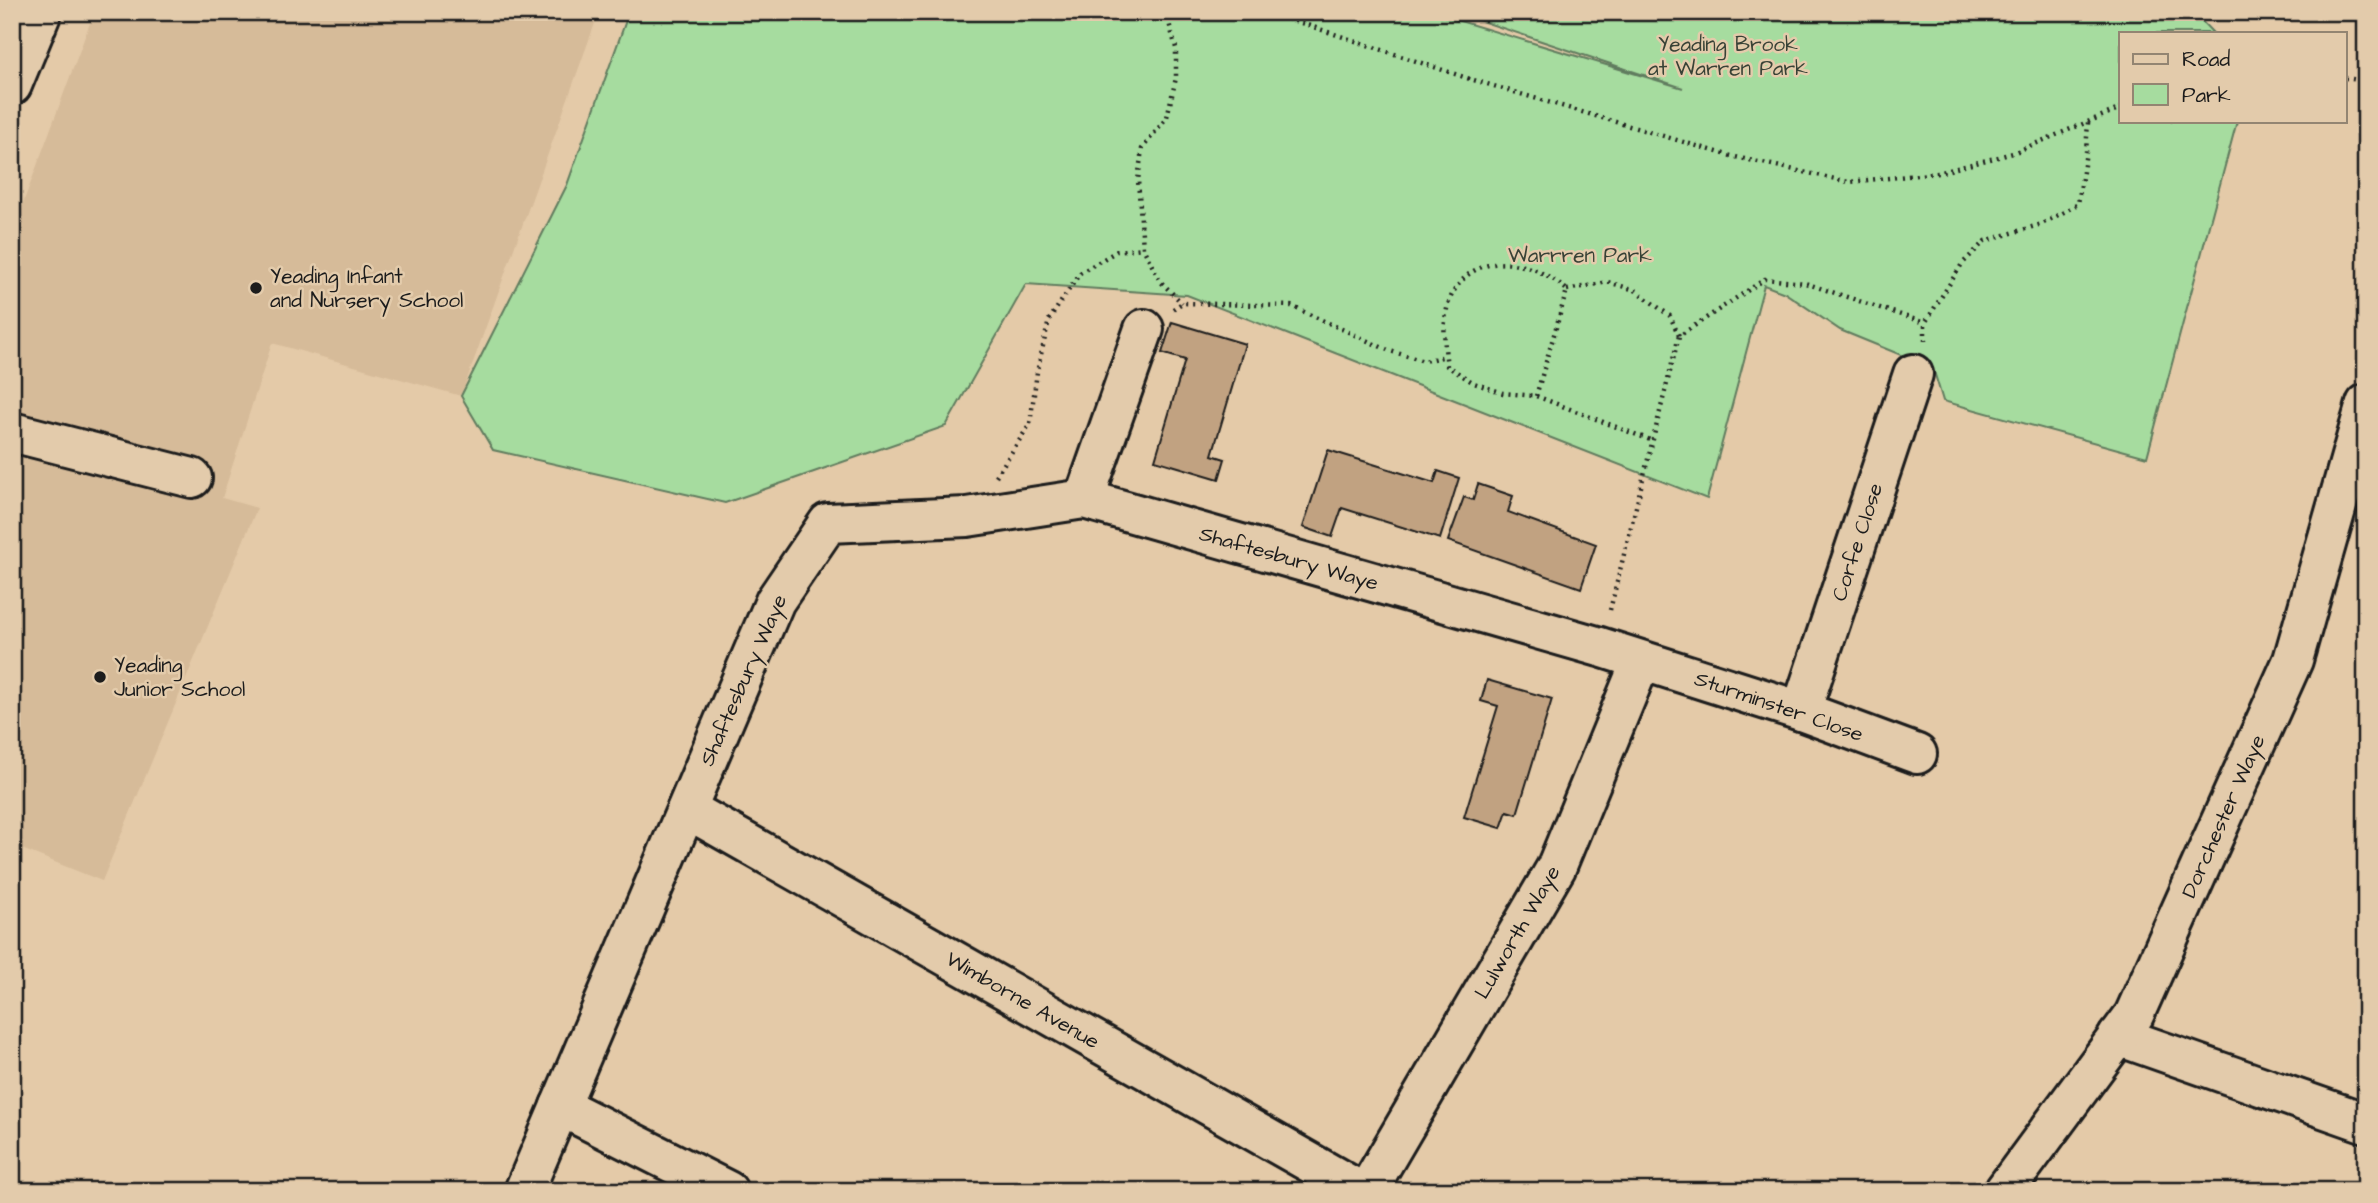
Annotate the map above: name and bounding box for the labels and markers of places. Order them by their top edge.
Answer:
place label: Yeading Infant and Nursery School [270,262,463,317]
marker: Yeading Infant and Nursery School [248,280,264,296]
place label: Yeading Junior School [114,651,245,704]
marker: Yeading Junior School [92,669,108,685]

